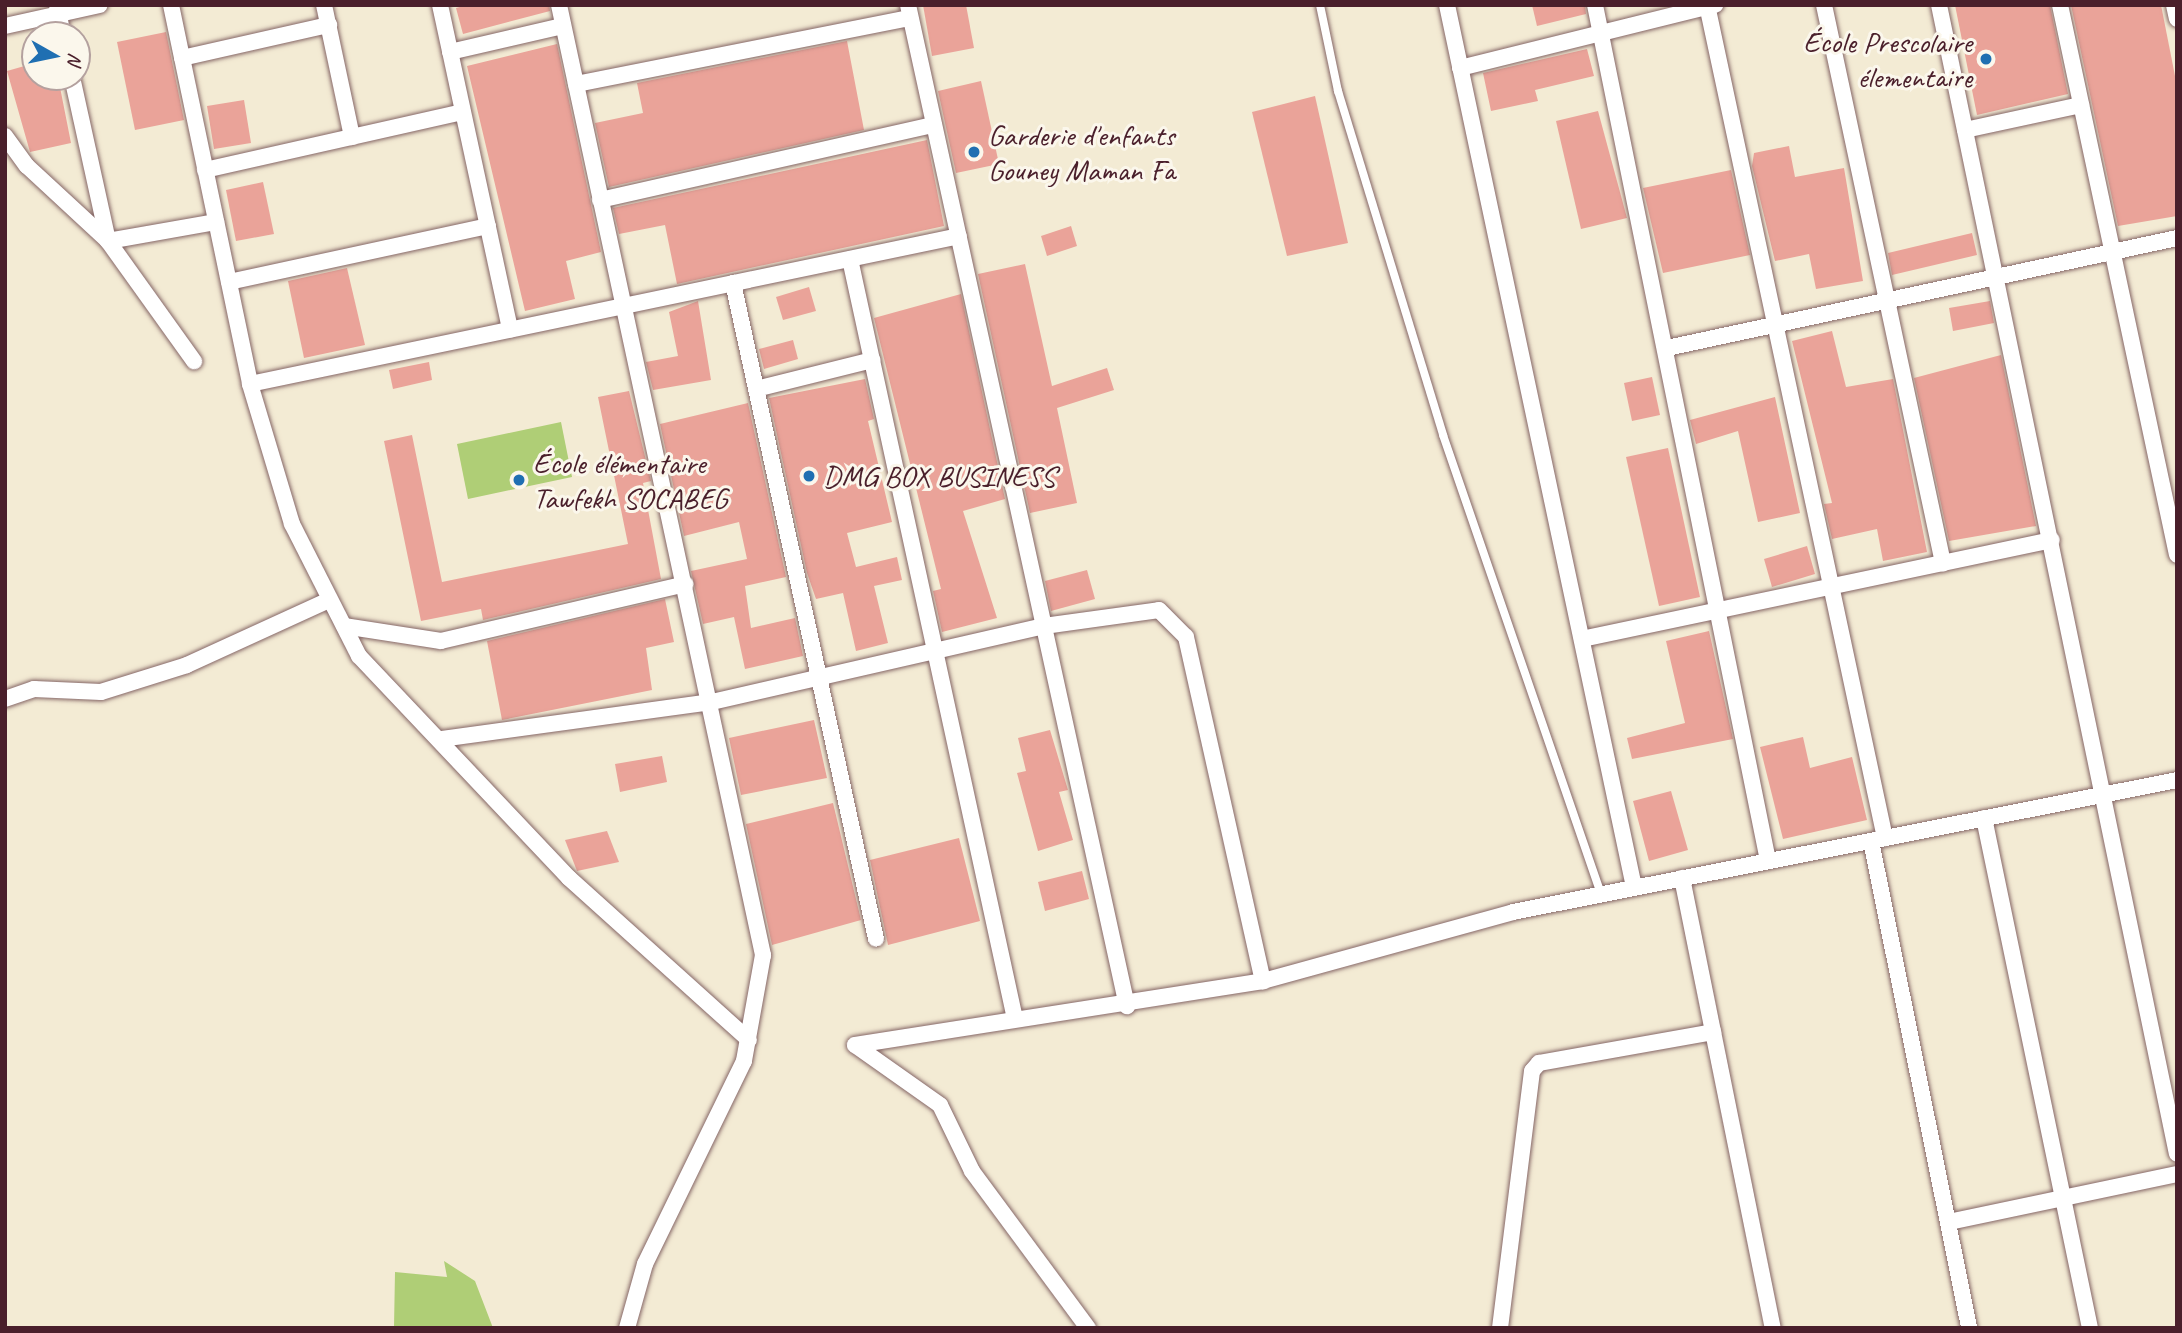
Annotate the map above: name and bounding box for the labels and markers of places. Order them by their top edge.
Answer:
place label: École Prescolaire élementaire [1802,24,1972,94]
marker: École Prescolaire élementaire [1978,51,1994,67]
place label: Garderie d'enfants Gouney Maman Fa [988,117,1175,188]
marker: Garderie d'enfants Gouney Maman Fa [966,144,982,160]
place label: École élémentaire Tawfekh SOCABEG [533,445,727,516]
place label: DMG BOX BUSINESS [823,458,1054,494]
marker: DMG BOX BUSINESS [801,468,817,484]
marker: École élémentaire Tawfekh SOCABEG [511,472,527,488]

